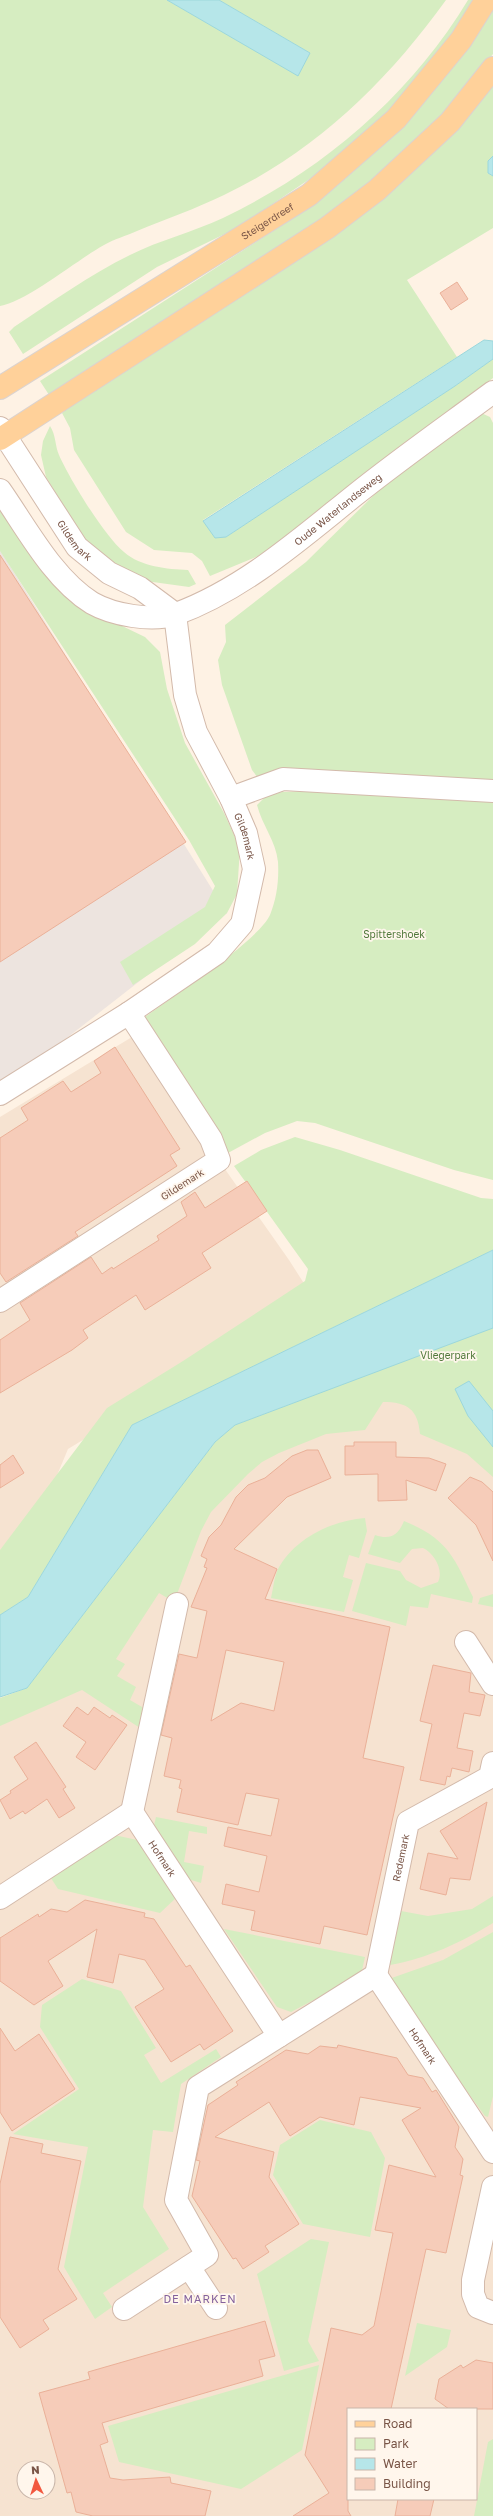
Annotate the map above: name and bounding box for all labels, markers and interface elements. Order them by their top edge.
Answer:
street label: Steigerdreef [239,200,296,242]
street label: Oude Waterlandseweg [292,471,384,548]
street label: Gildemark [55,518,95,563]
street label: Gildemark [232,811,258,861]
park label: Spittershoek [363,928,425,940]
street label: Gildemark [158,1165,206,1202]
park label: Vliegerpark [420,1349,476,1361]
street label: Redemark [390,1832,411,1883]
street label: Hofmark [146,1838,179,1879]
street label: Hofmark [406,2025,439,2067]
district label: DE MARKEN [163,2292,237,2305]
legend [347,2408,477,2500]
text: Road [383,2416,412,2431]
text: Park [383,2436,409,2451]
text: Water [383,2456,417,2471]
north arrow [16,2460,56,2500]
text: N [31,2463,40,2476]
text: Building [383,2476,431,2491]

